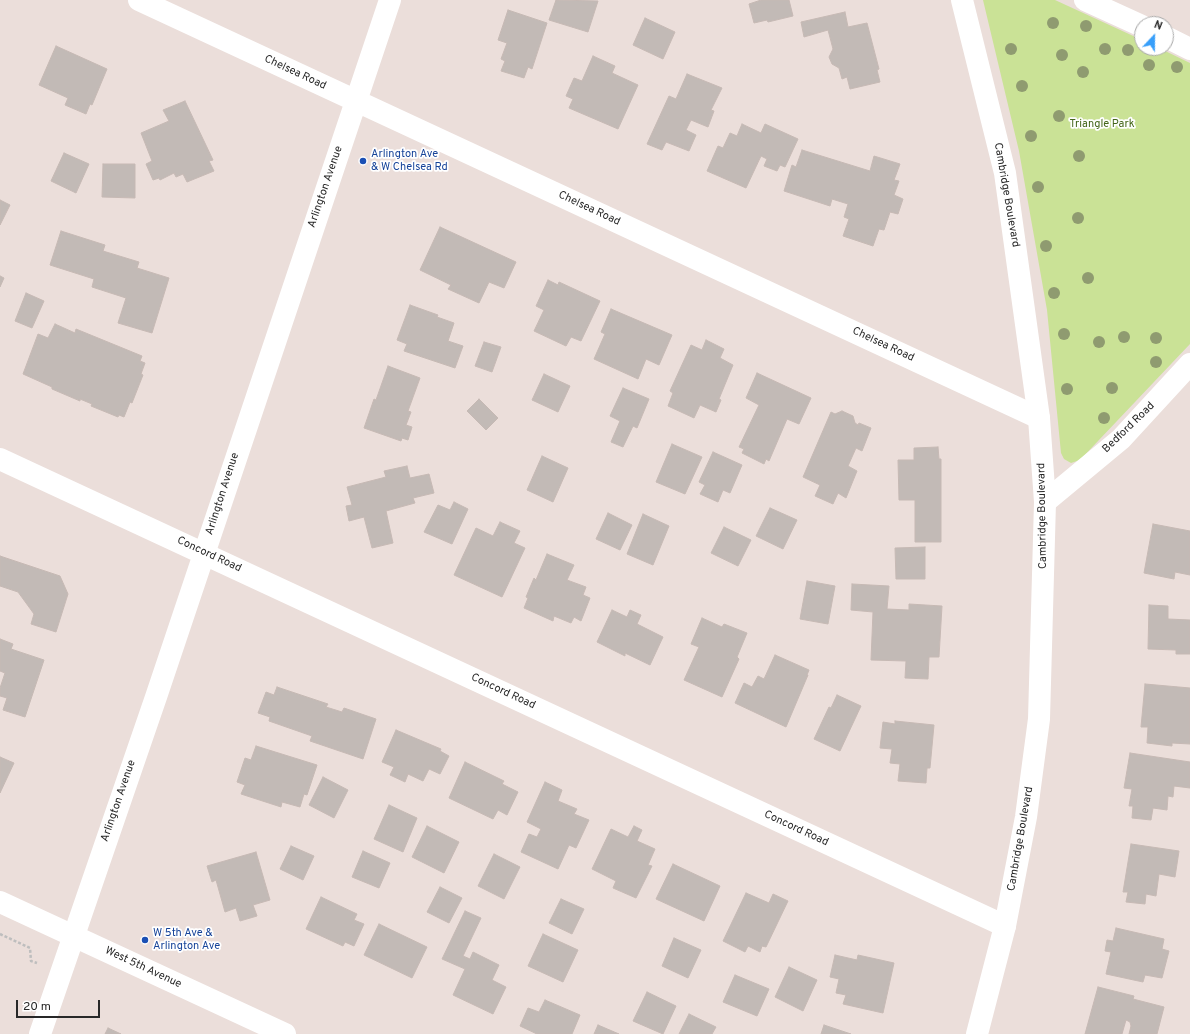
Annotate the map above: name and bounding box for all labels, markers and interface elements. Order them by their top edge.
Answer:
north arrow [1134,16,1174,56]
text: N [1152,18,1164,34]
street label: Chelsea Road [262,53,328,93]
park label: Triangle Park [1069,118,1135,132]
street label: Cambridge Boulevard [990,142,1022,248]
street label: Arlington Avenue [306,144,346,230]
place label: Arlington Ave & W Chelsea Rd [371,148,448,174]
marker: Arlington Ave & W Chelsea Rd [358,156,368,166]
street label: Chelsea Road [556,189,622,229]
street label: Chelsea Road [850,325,916,365]
street label: Bedford Road [1100,400,1158,456]
street label: Arlington Avenue [203,451,243,537]
street label: Cambridge Boulevard [1035,463,1051,569]
street label: Concord Road [175,534,243,576]
street label: Concord Road [469,671,537,713]
street label: Arlington Avenue [99,758,139,844]
street label: Cambridge Boulevard [1005,786,1037,892]
street label: Concord Road [762,808,830,850]
place label: W 5th Ave & Arlington Ave [153,927,220,953]
marker: W 5th Ave & Arlington Ave [140,935,150,945]
street label: West 5th Avenue [103,944,183,992]
scale bar [18,992,102,1018]
text: 20 m [23,999,51,1015]

